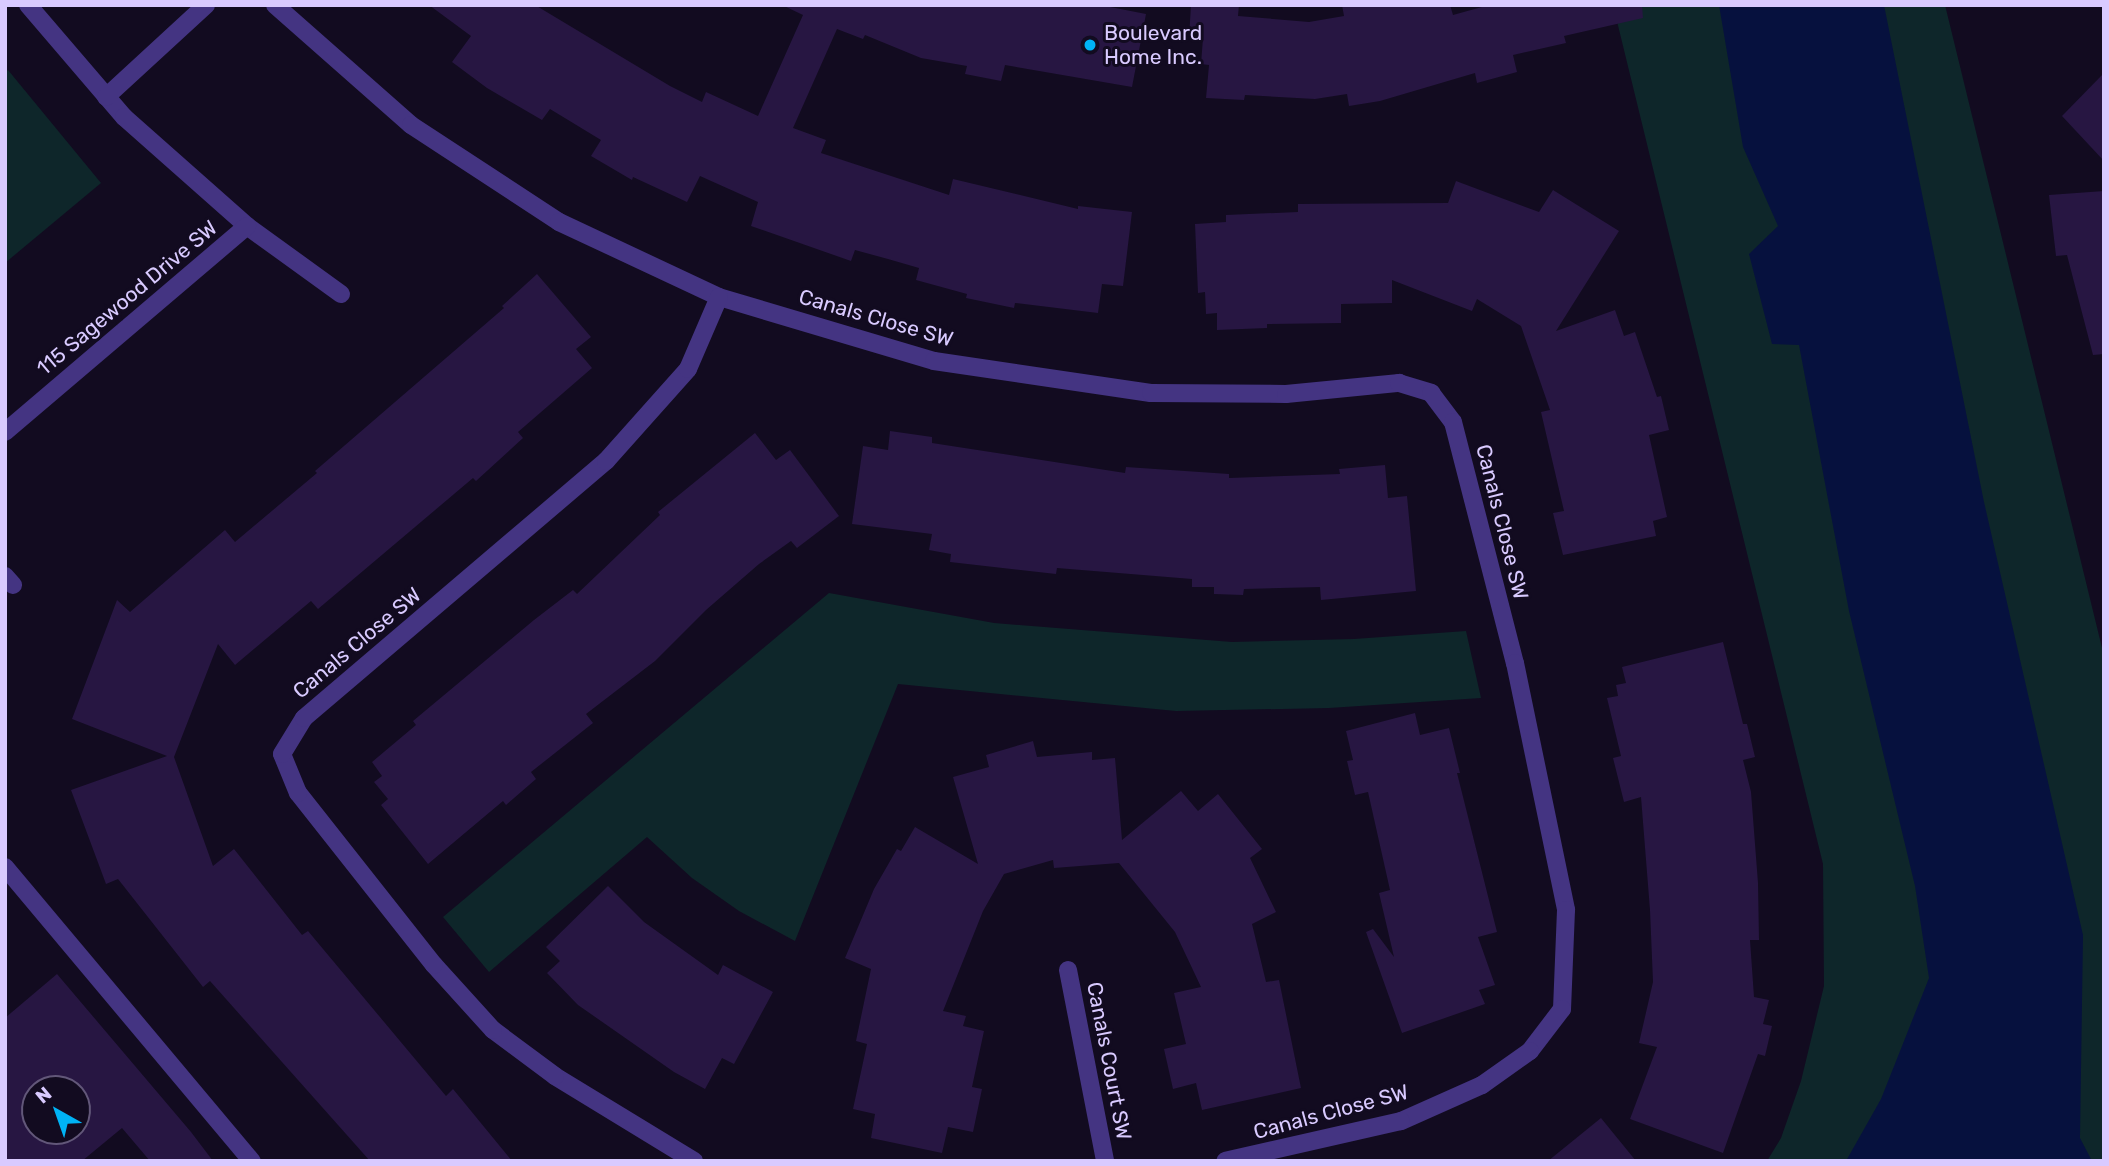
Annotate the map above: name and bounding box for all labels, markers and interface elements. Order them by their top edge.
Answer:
place label: Boulevard Home Inc. [1104,20,1202,70]
marker: Boulevard Home Inc. [1082,37,1098,53]
street label: 115 Sagewood Drive SW [32,215,222,381]
street label: Canals Close SW [796,284,956,352]
street label: Canals Close SW [1471,442,1533,602]
street label: Canals Close SW [288,582,426,704]
street label: Canals Court SW [1081,980,1137,1142]
north arrow [21,1075,91,1145]
street label: Canals Close SW [1251,1079,1411,1145]
text: N [31,1082,56,1108]

